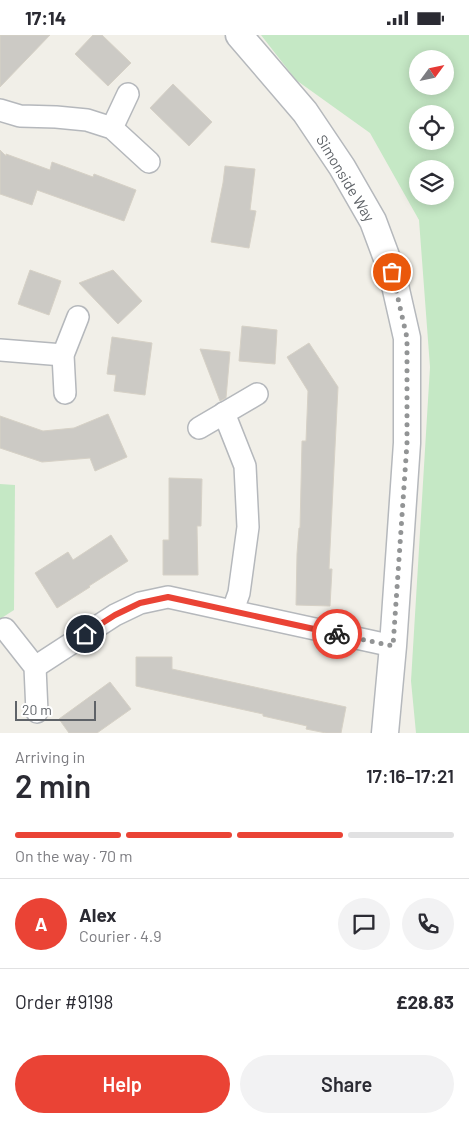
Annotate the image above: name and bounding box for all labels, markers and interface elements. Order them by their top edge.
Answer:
text: 17:14 [25,6,66,29]
north arrow [409,50,454,95]
map controls [409,50,454,205]
button: locate [409,105,454,150]
street label: Simonside Way [313,131,379,225]
button: layers [409,160,454,205]
pin [371,251,413,293]
icon: bag [378,258,406,286]
courier [312,609,362,659]
pin [64,613,106,655]
icon: home [71,620,99,648]
icon: bike [323,620,351,648]
scale bar [15,698,96,721]
text: 20 m [22,701,52,718]
text: Arriving in [15,747,85,766]
text: 17:16–17:21 [366,764,454,787]
text: 2 min [15,766,91,804]
text: On the way · 70 m [15,846,132,865]
button: chat [338,898,390,950]
button: phone [402,898,454,950]
text: Alex [79,903,117,926]
text: A [35,912,47,935]
text: Courier · 4.9 [79,926,162,945]
text: Order #9198 [15,990,113,1013]
text: £28.83 [396,990,454,1013]
button: Help [15,1055,230,1113]
button: Share [240,1055,454,1113]

